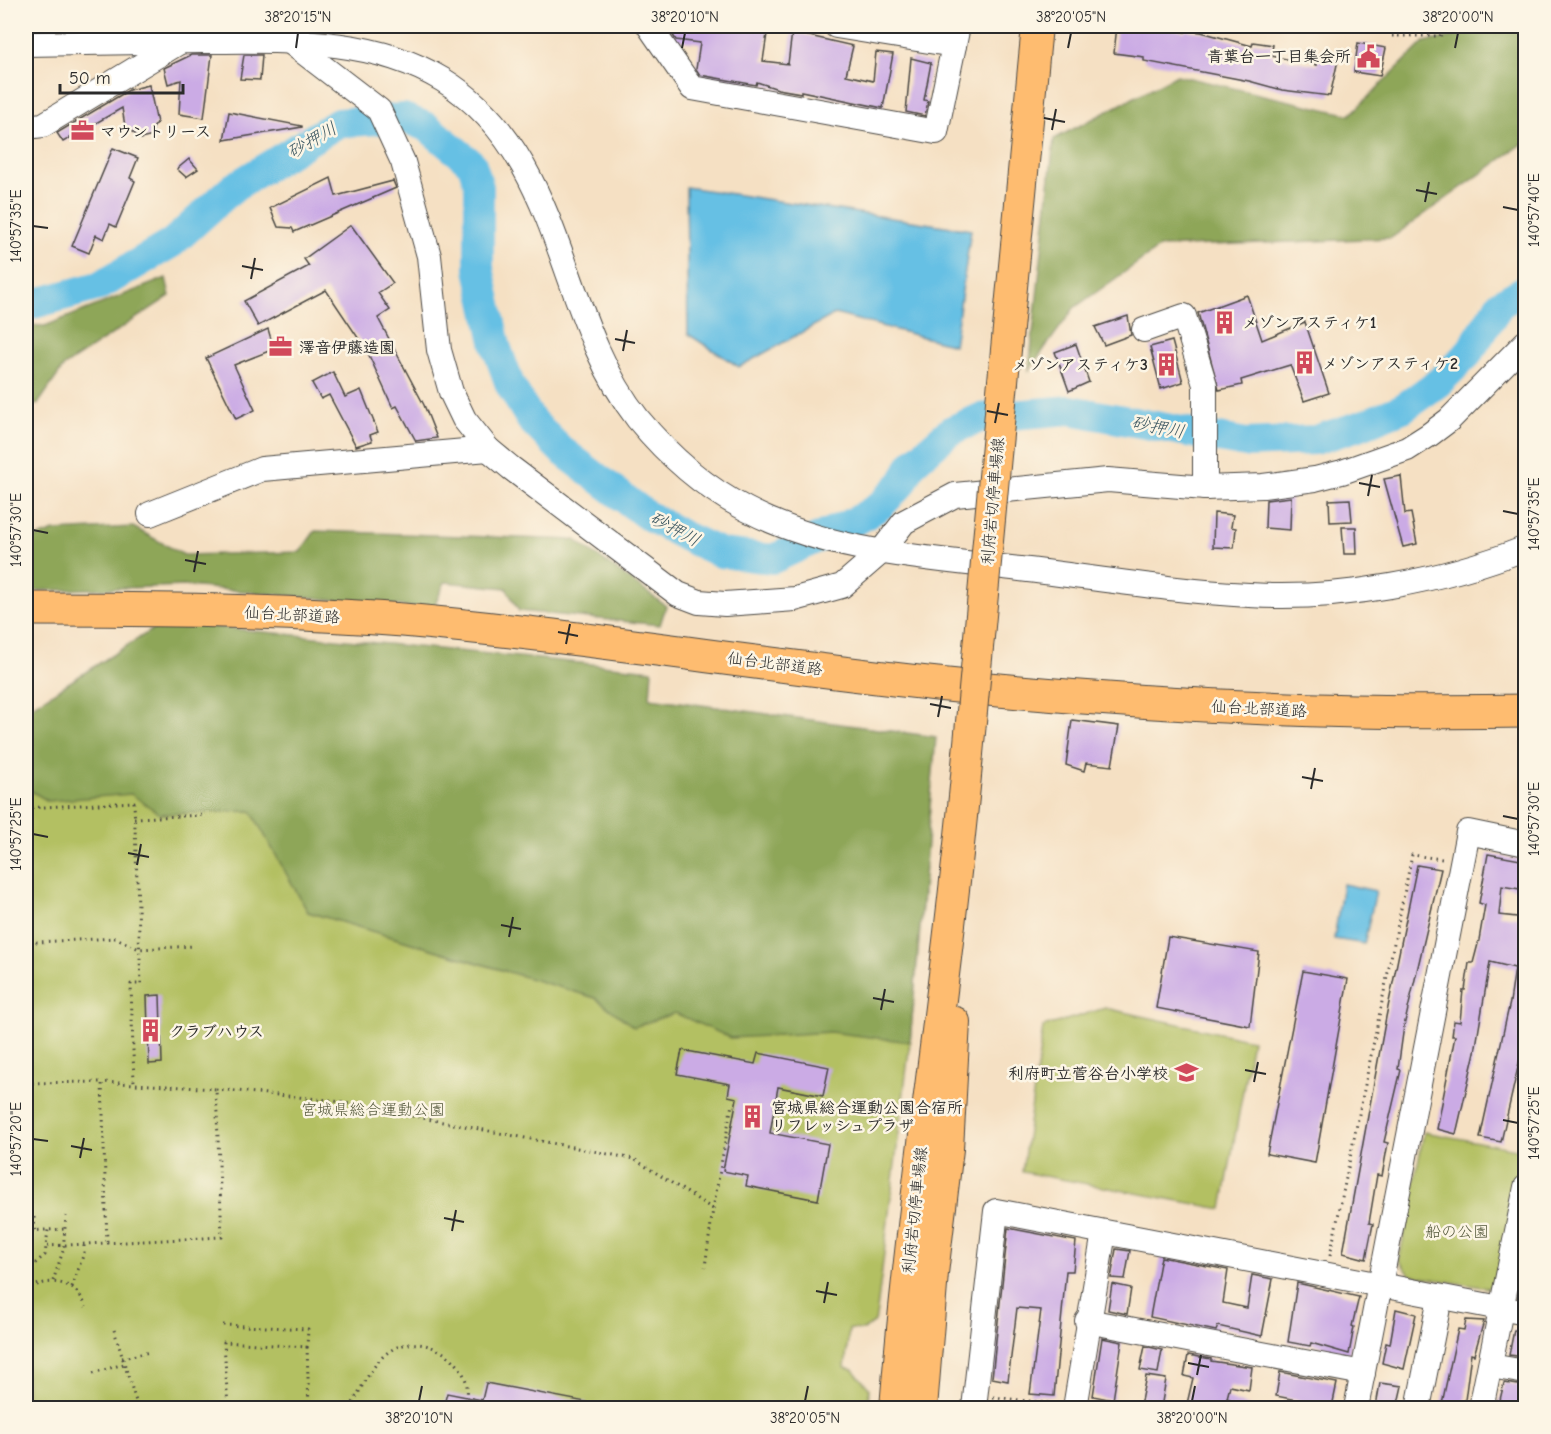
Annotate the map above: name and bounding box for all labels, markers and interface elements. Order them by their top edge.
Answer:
text: 38°20'15"N [264,8,332,26]
text: 38°20'10"N [651,8,719,26]
text: 38°20'05"N [1036,8,1106,26]
text: 38°20'00"N [1422,8,1494,26]
public building icon: 青葉台一丁目集会所 [1356,43,1382,69]
place label: 青葉台一丁目集会所 [1207,48,1351,66]
scale bar [60,57,183,95]
text: 50 m [69,68,111,89]
office icon: マウントリース [69,118,95,144]
water label: 砂押川 [284,118,341,163]
place label: マウントリース [100,123,211,141]
text: 140°57'40"E [1525,173,1543,247]
text: 140°57'35"E [7,189,25,263]
building icon: メゾンアスティケ1 [1211,309,1237,335]
place label: メゾンアスティケ1 [1242,314,1376,332]
office icon: 澤音伊藤造園 [268,334,294,360]
place label: 澤音伊藤造園 [299,339,395,357]
building icon: メゾンアスティケ2 [1291,350,1317,376]
building icon: メゾンアスティケ3 [1153,351,1179,377]
place label: メゾンアスティケ2 [1322,355,1458,373]
place label: メゾンアスティケ3 [1012,356,1148,374]
water label: 砂押川 [1129,412,1186,443]
street label: 利府岩切停車場線 [978,437,1008,566]
text: 140°57'35"E [1525,477,1543,551]
text: 140°57'30"E [7,493,25,567]
water label: 砂押川 [646,507,704,551]
street label: 仙台北部道路 [244,603,340,626]
street label: 仙台北部道路 [726,649,824,679]
street label: 仙台北部道路 [1211,697,1307,720]
text: 140°57'30"E [1525,782,1543,856]
text: 140°57'25"E [7,797,25,871]
building icon: クラブハウス [138,1018,164,1044]
place label: クラブハウス [169,1023,264,1041]
school or university icon: 利府町立菅谷台小学校 [1173,1060,1199,1086]
place label: 利府町立菅谷台小学校 [1008,1065,1168,1083]
text: 140°57'25"E [1525,1086,1543,1160]
place label: 宮城県総合運動公園合宿所 リフレッシュプラザ [771,1099,963,1135]
park label: 宮城県総合運動公園 [301,1101,445,1119]
text: 140°57'20"E [7,1102,25,1176]
building icon: 宮城県総合運動公園合宿所 リフレッシュプラザ [740,1103,766,1129]
street label: 利府岩切停車場線 [899,1146,931,1275]
park label: 船の公園 [1425,1223,1489,1241]
text: 38°20'10"N [385,1409,453,1427]
text: 38°20'05"N [770,1409,840,1427]
text: 38°20'00"N [1156,1409,1228,1427]

